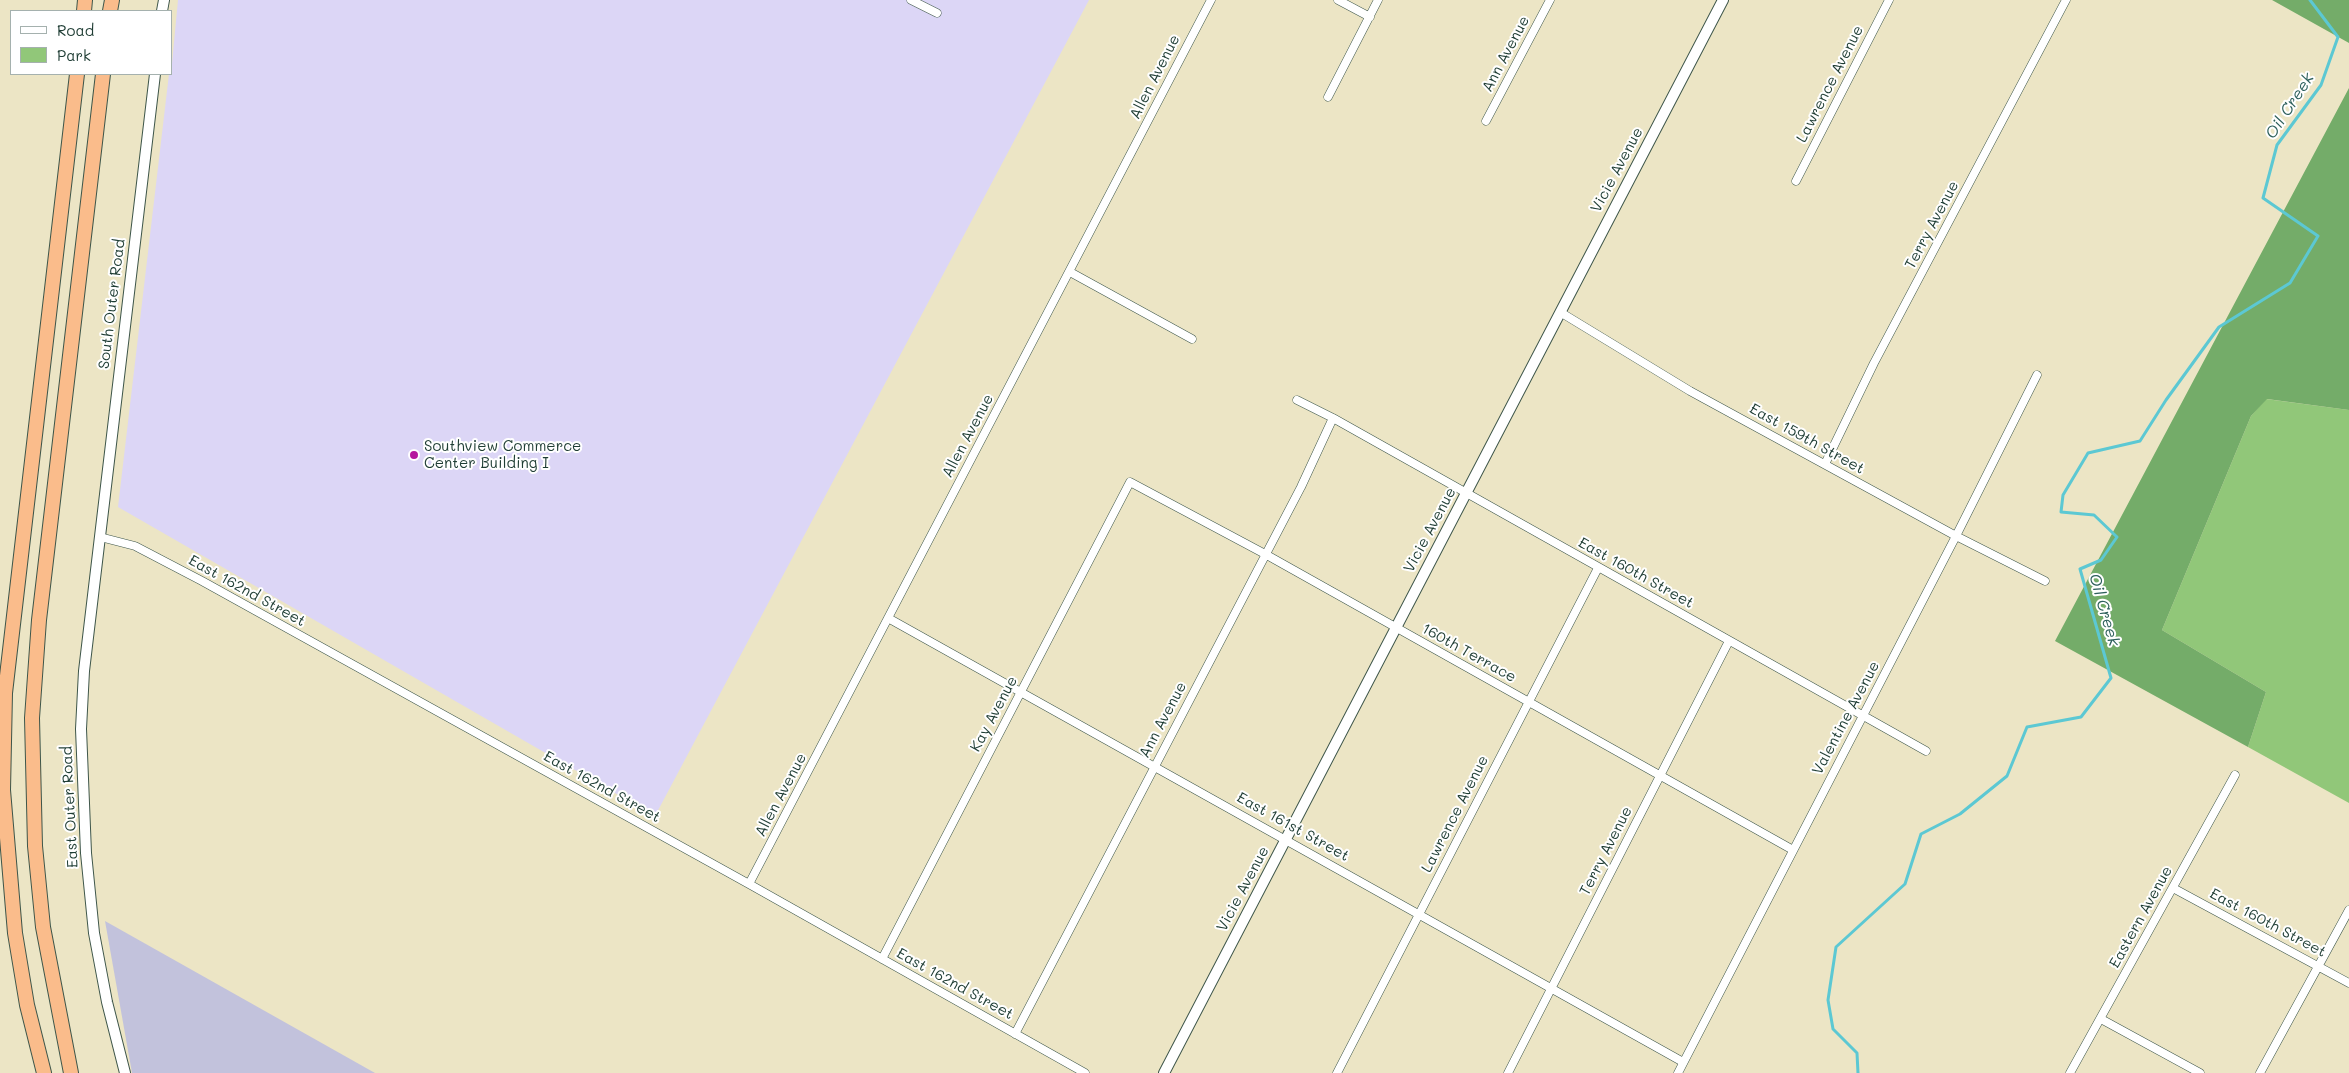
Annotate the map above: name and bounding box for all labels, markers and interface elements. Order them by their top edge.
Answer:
legend [10,10,172,75]
street label: Ann Avenue [1478,13,1534,95]
text: Road [57,20,94,40]
street label: Lawrence Avenue [1793,23,1867,145]
street label: Allen Avenue [1126,32,1184,122]
text: Park [57,45,91,65]
water label: Oil Creek [2262,70,2318,142]
street label: Vicie Avenue [1587,124,1647,216]
street label: Terry Avenue [1901,178,1963,272]
street label: South Outer Road [95,238,129,370]
street label: Allen Avenue [938,391,998,481]
street label: East 159th Street [1746,400,1868,478]
place label: Southview Commerce Center Building I [424,437,581,472]
marker: Southview Commerce Center Building I [408,449,420,461]
street label: Vicie Avenue [1400,484,1460,576]
street label: East 160th Street [1575,534,1697,612]
street label: East 162nd Street [185,551,309,631]
water label: Oil Creek [2085,572,2123,648]
street label: 160th Terrace [1419,620,1519,686]
street label: Valentine Avenue [1809,658,1883,778]
street label: Kay Avenue [967,673,1021,755]
street label: Ann Avenue [1135,679,1191,761]
street label: East Outer Road [58,745,82,869]
street label: East 162nd Street [540,747,664,827]
street label: Allen Avenue [751,750,811,840]
street label: Lawrence Avenue [1418,753,1492,875]
street label: East 161st Street [1234,789,1352,865]
street label: Terry Avenue [1576,804,1636,898]
street label: Vicie Avenue [1213,843,1273,935]
street label: Eastern Avenue [2106,863,2176,971]
street label: East 160th Street [2207,885,2329,961]
street label: East 162nd Street [893,944,1017,1024]

